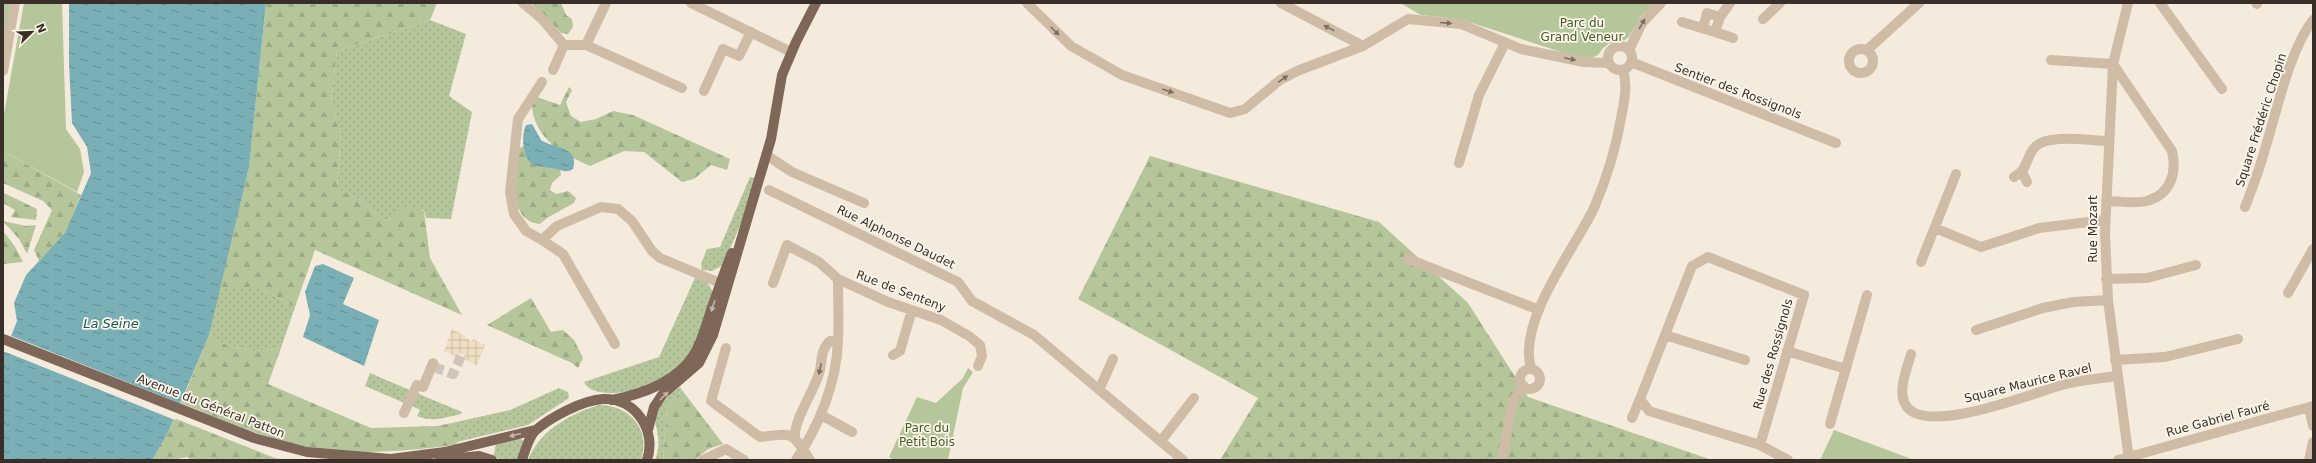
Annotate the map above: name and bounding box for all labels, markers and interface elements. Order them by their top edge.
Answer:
north arrow [12,12,52,52]
park label: Parc du Grand Veneur [1541,16,1623,44]
one-way arrow [1639,18,1646,30]
one-way arrow [1440,19,1452,26]
text: N [33,22,49,35]
one-way arrow [1323,24,1334,31]
one-way arrow [1050,26,1060,35]
street label: Square Frédéric Chopin [2233,51,2289,189]
one-way arrow [1564,57,1576,63]
street label: Sentier des Rossignols [1672,60,1804,122]
one-way arrow [1278,75,1288,83]
one-way arrow [1163,88,1175,94]
street label: Rue Mozart [2086,195,2100,263]
street label: Rue Alphonse Daudet [835,202,958,272]
street label: Rue de Senteny [854,267,948,315]
street label: Rue des Rossignols [1750,297,1796,411]
one-way arrow [709,301,715,313]
water label: La Seine [83,316,139,331]
street label: Square Maurice Ravel [1963,360,2093,406]
one-way arrow [816,362,822,375]
street label: Avenue du Général Patton [135,371,287,441]
one-way arrow [659,391,669,400]
street label: Rue Gabriel Fauré [2165,398,2271,440]
park label: Parc du Petit Bois [899,421,955,449]
one-way arrow [509,433,521,439]

